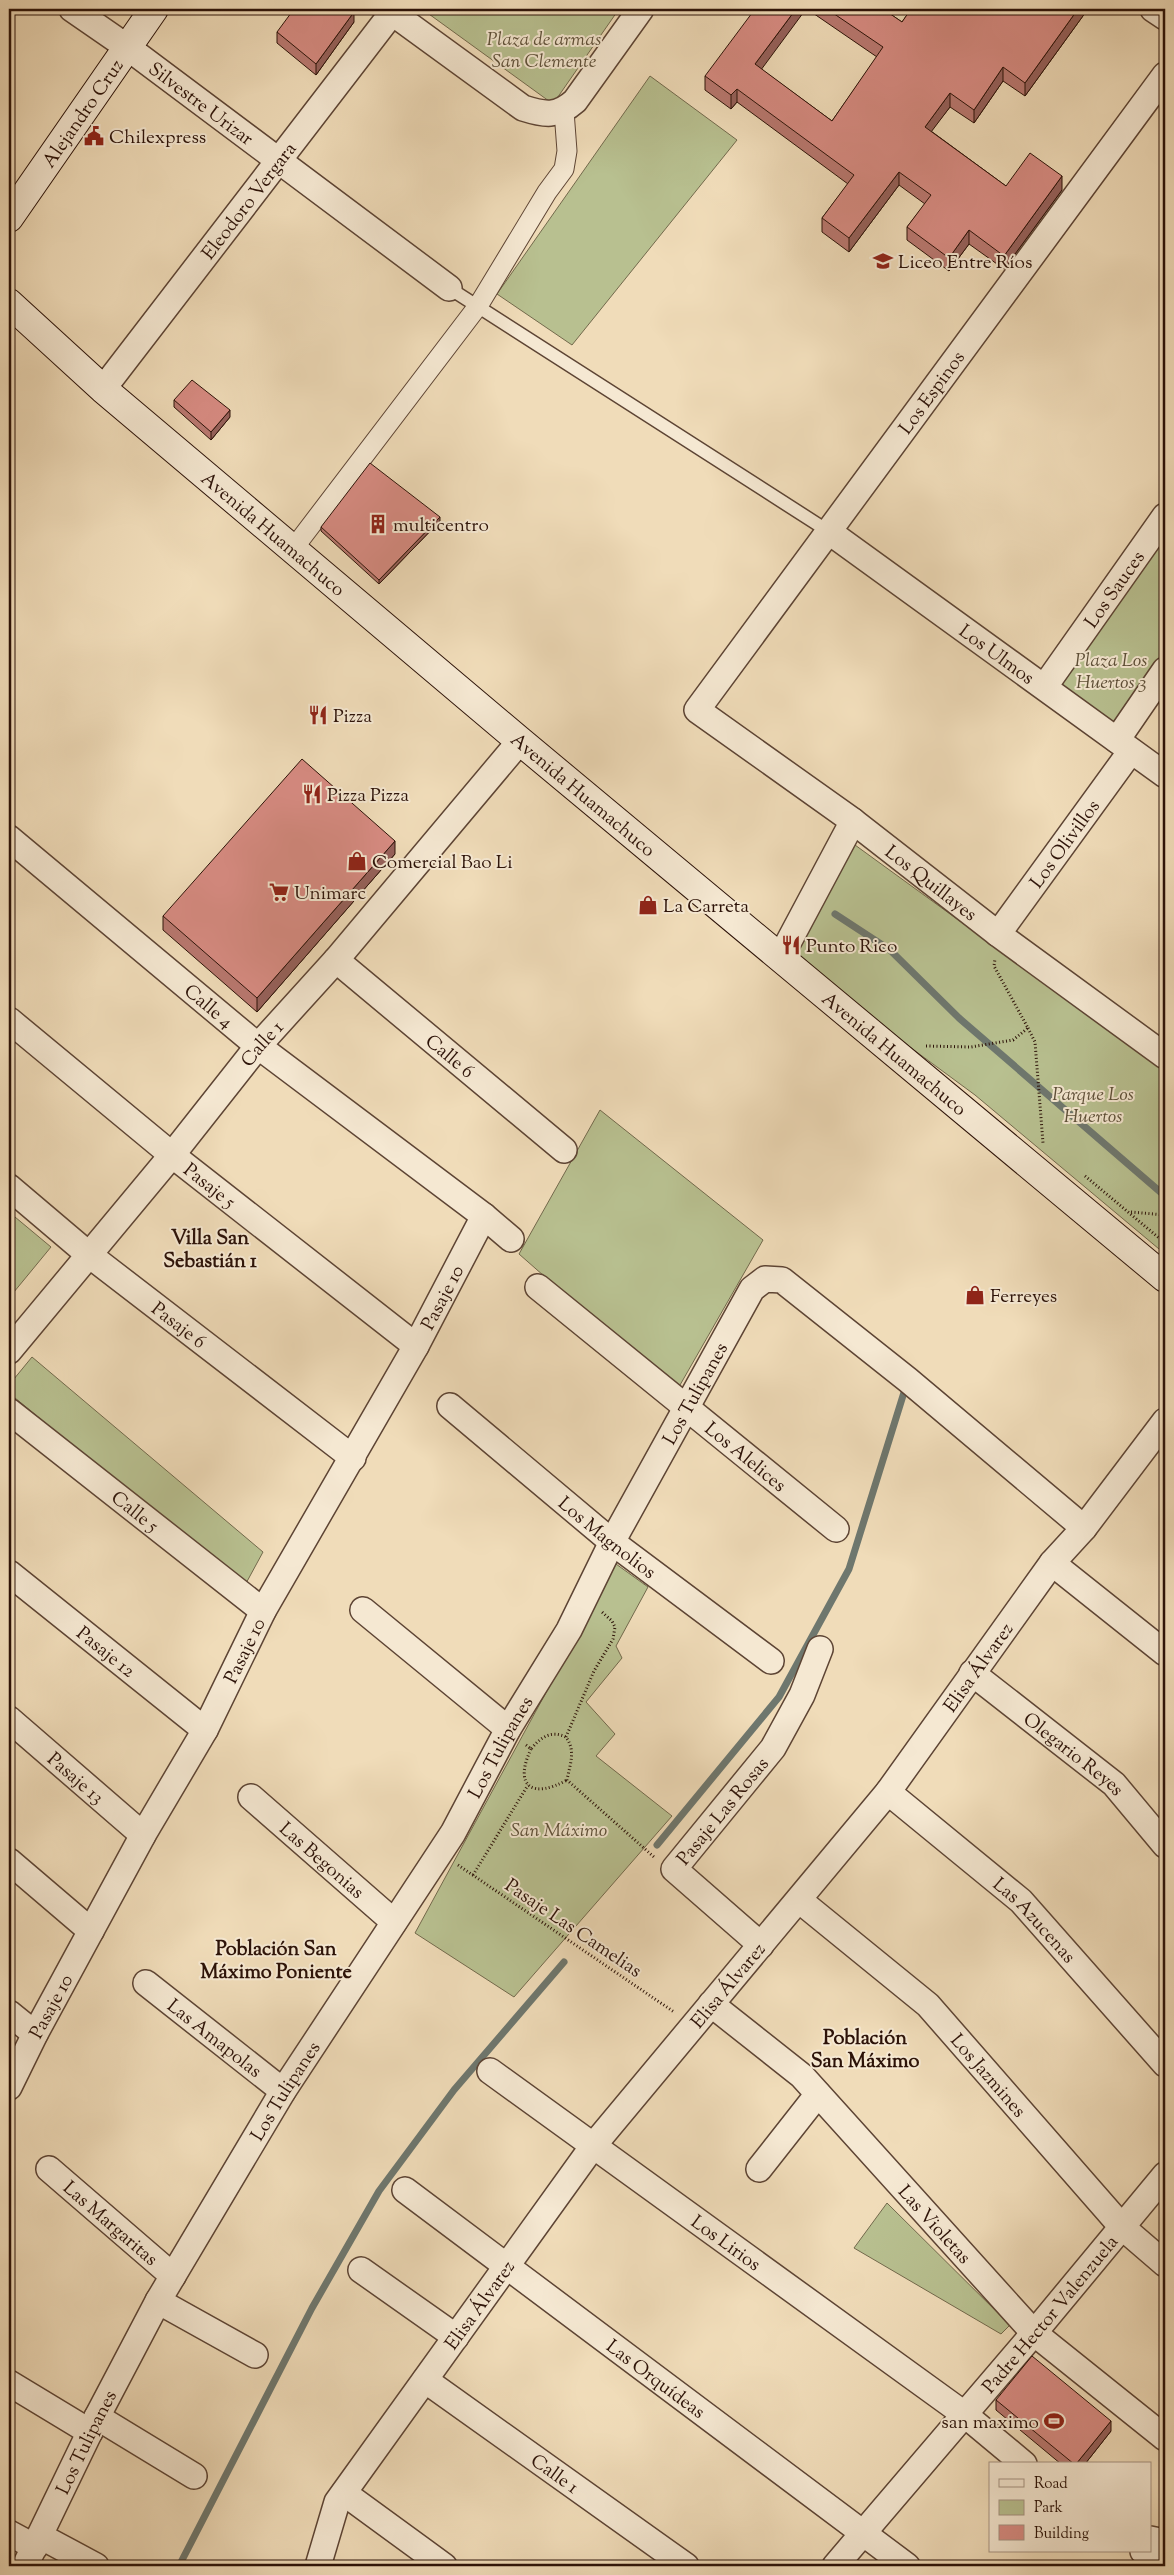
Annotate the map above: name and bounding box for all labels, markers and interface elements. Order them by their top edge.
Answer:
park label: Plaza de armas San Clemente [487,27,601,76]
street label: Alejandro Cruz [37,54,131,174]
street label: Silvestre Urizar [142,57,258,153]
public building icon: Chilexpress [83,125,105,147]
place label: Chilexpress [109,125,206,152]
street label: Eleodoro Vergara [196,137,304,266]
school or university icon: Liceo Entre Ríos [872,250,894,272]
place label: Liceo Entre Ríos [898,250,1032,277]
street label: Los Espinos [894,346,972,441]
street label: Avenida Huamachuco [194,466,350,604]
building icon: multicentro [367,513,389,535]
place label: multicentro [393,513,489,540]
street label: Los Sauces [1079,546,1152,634]
street label: Los Ulmos [952,619,1039,692]
park label: Plaza Los Huertos 3 [1075,648,1147,697]
restaurant icon: Pizza [307,704,329,726]
place label: Pizza [333,704,372,731]
street label: Avenida Huamachuco [504,728,660,864]
restaurant icon: Pizza Pizza [301,783,323,805]
place label: Pizza Pizza [327,783,409,810]
street label: Los Olivillos [1024,795,1107,895]
street label: Los Quillayes [878,840,982,929]
shop icon: Comercial Bao Li [346,850,368,872]
place label: Comercial Bao Li [372,850,513,877]
supermarket icon: Unimarc [268,881,290,903]
place label: Unimarc [294,881,366,908]
shop icon: La Carreta [637,894,659,916]
place label: La Carreta [663,894,749,921]
restaurant icon: Punto Rico [780,934,802,956]
place label: Punto Rico [806,934,897,961]
street label: Calle 4 [177,979,238,1036]
street label: Avenida Huamachuco [815,987,972,1123]
street label: Calle 1 [235,1015,291,1074]
street label: Calle 6 [418,1029,479,1086]
park label: Parque Los Huertos [1052,1082,1134,1131]
street label: Pasaje 5 [177,1158,241,1216]
district label: Villa San Sebastián 1 [163,1225,257,1277]
street label: Pasaje 10 [416,1261,472,1335]
shop icon: Ferreyes [964,1284,986,1306]
place label: Ferreyes [990,1284,1057,1311]
street label: Pasaje 6 [145,1296,211,1356]
street label: Los Tulipanes [657,1338,736,1450]
street label: Los Alelices [698,1416,791,1499]
street label: Calle 5 [105,1485,164,1540]
street label: Los Magnolios [551,1491,661,1586]
street label: Pasaje 10 [219,1614,273,1689]
street label: Elisa Álvarez [938,1618,1021,1719]
street label: Pasaje 12 [70,1621,140,1685]
street label: Los Tulipanes [463,1692,541,1804]
street label: Olegario Reyes [1017,1707,1129,1803]
street label: Pasaje 13 [40,1747,109,1811]
street label: Pasaje Las Rosas [671,1752,776,1872]
street label: Las Begonias [272,1817,369,1906]
park label: San Máximo [511,1818,607,1845]
street label: Las Azucenas [986,1872,1081,1970]
street label: Pasaje Las Camelias [499,1873,647,1985]
district label: Población San Máximo Poniente [200,1936,352,1988]
street label: Elisa Álvarez [685,1938,773,2035]
street label: Pasaje 10 [24,1970,81,2044]
street label: Las Amapolas [160,1994,267,2085]
district label: Población San Máximo [811,2025,919,2077]
street label: Los Jazmines [943,2029,1031,2124]
street label: Los Tulipanes [245,2037,328,2147]
street label: Las Margaritas [56,2176,163,2273]
street label: Las Violetas [891,2180,976,2271]
street label: Los Lirios [685,2210,766,2279]
street label: Padre Hector Valenzuela [977,2230,1126,2400]
street label: Elisa Álvarez [440,2256,523,2356]
street label: Las Orquídeas [600,2334,710,2426]
street label: Los Tulipanes [50,2386,125,2500]
place label: san maximo [941,2410,1039,2437]
sports icon: san maximo [1043,2410,1065,2432]
street label: Calle 1 [524,2448,584,2502]
legend [989,2462,1152,2552]
text: Road [1034,2474,1068,2495]
text: Park [1034,2498,1063,2519]
text: Building [1034,2524,1089,2545]

